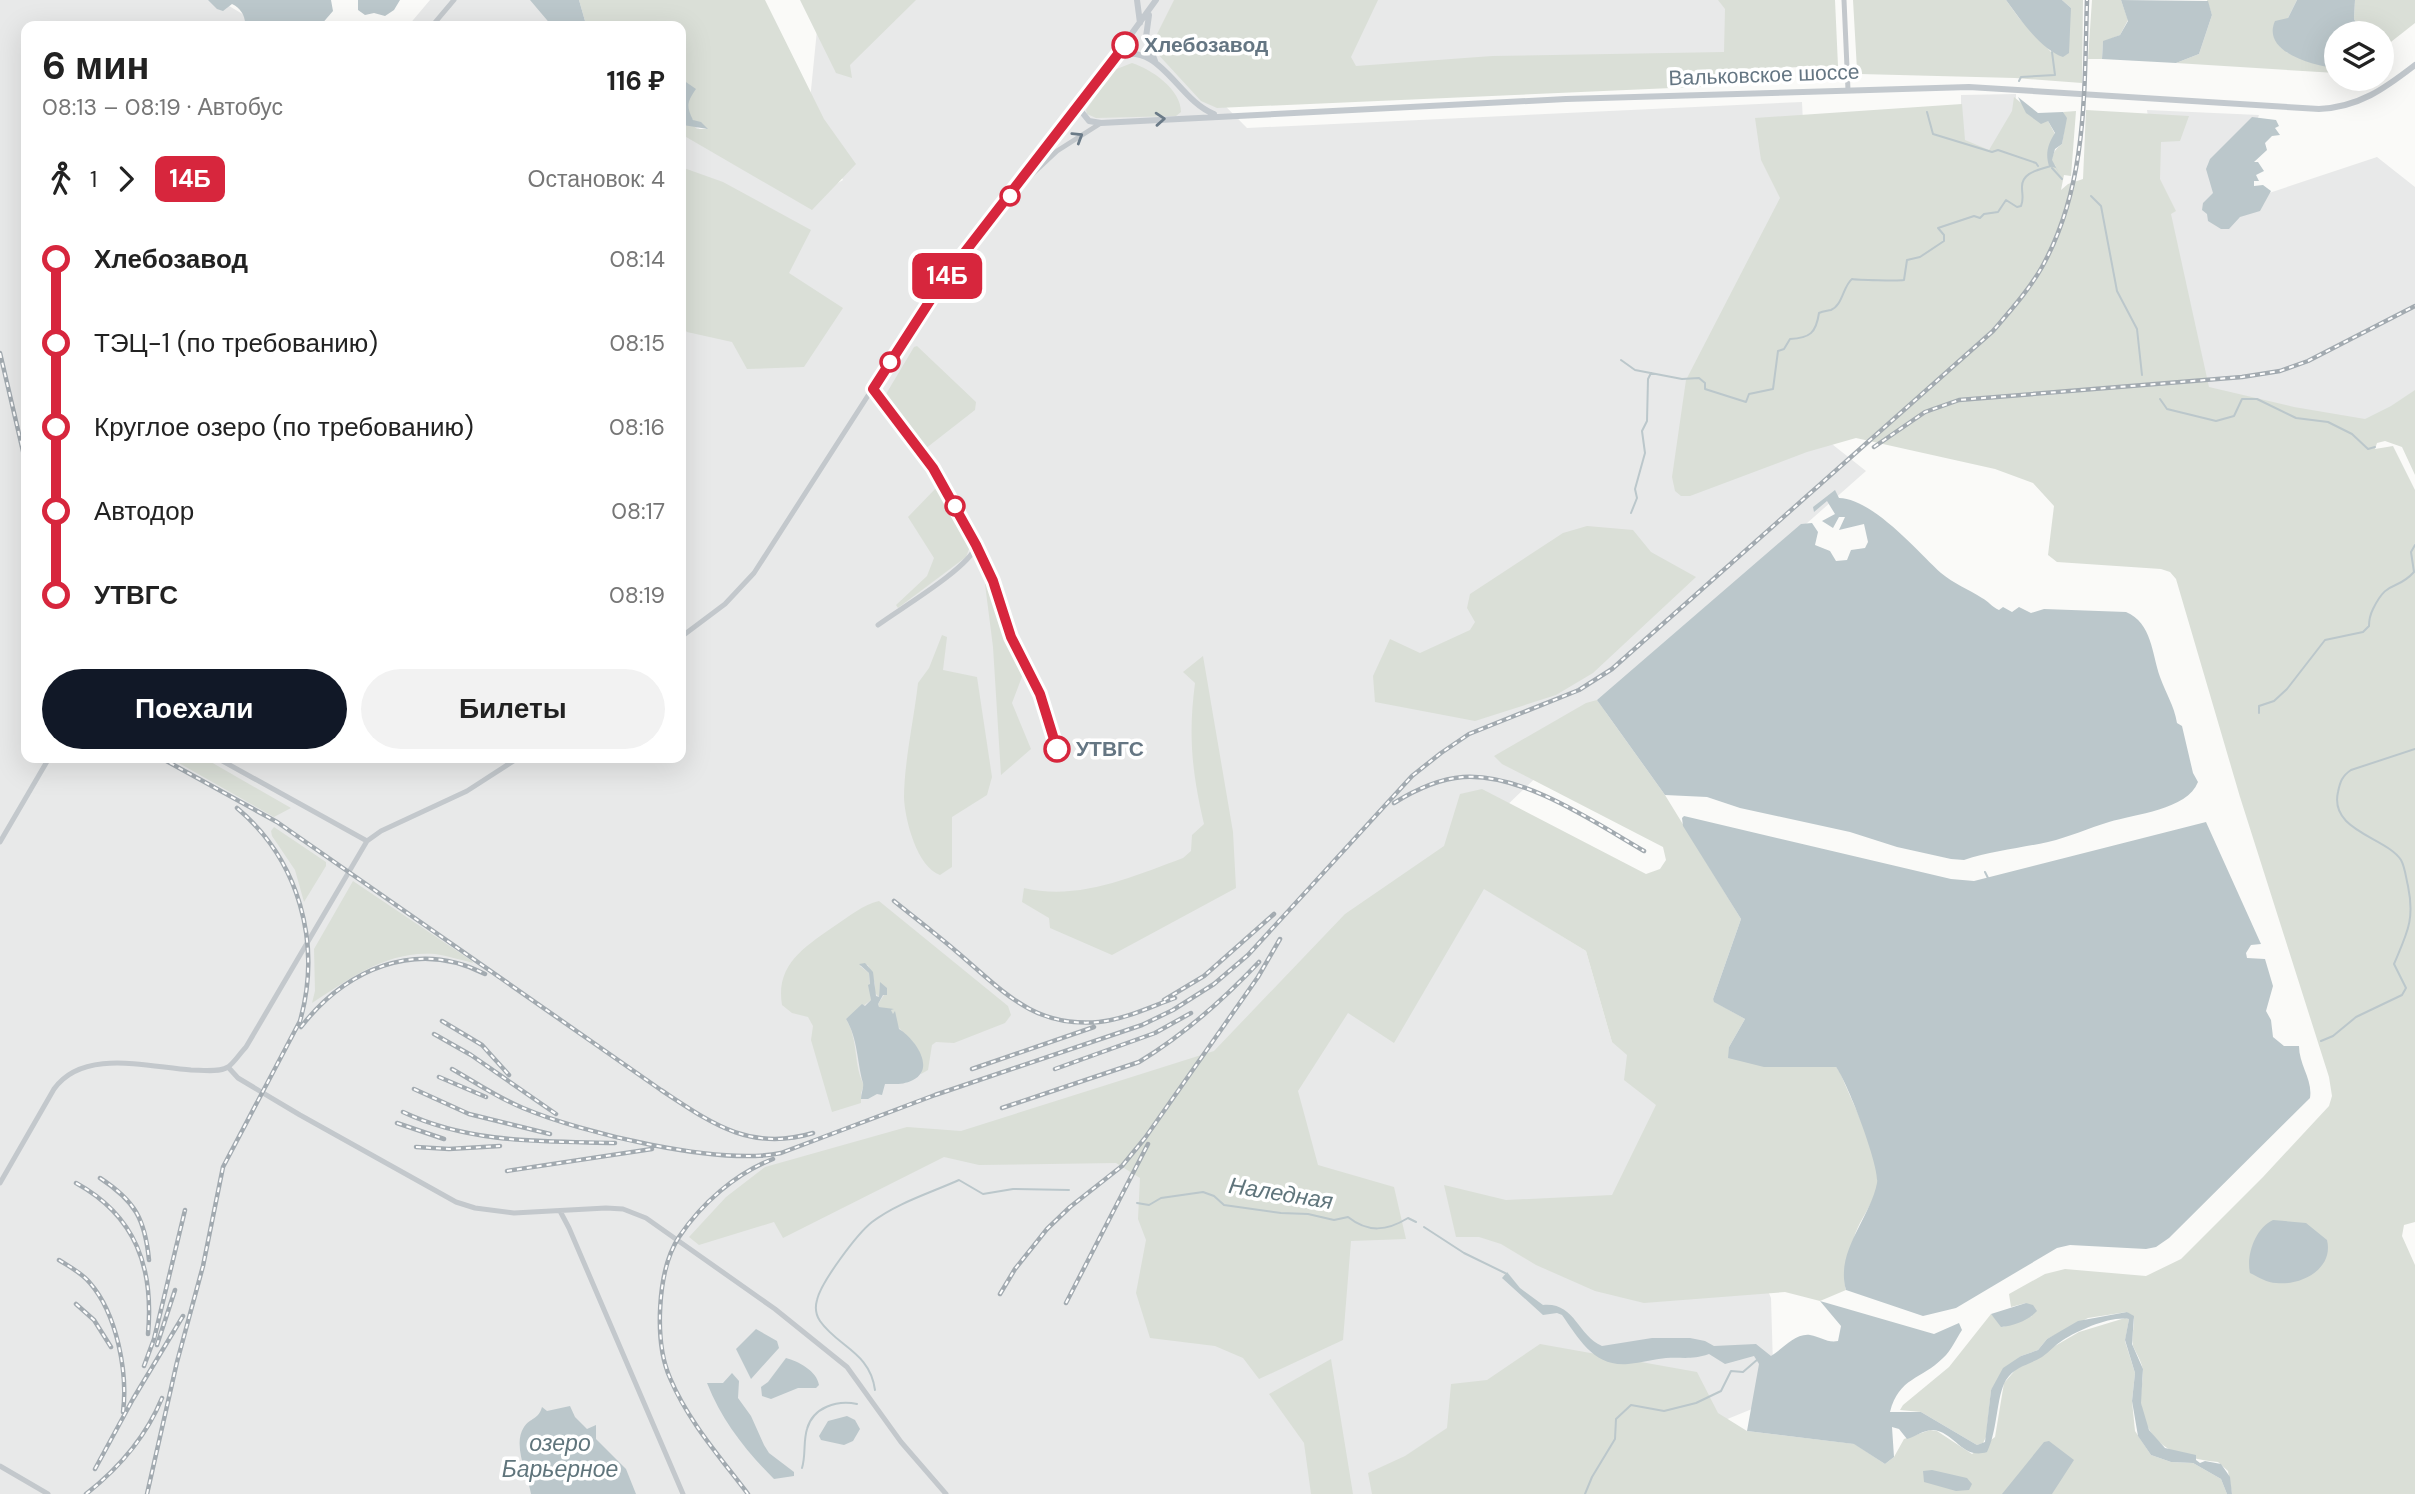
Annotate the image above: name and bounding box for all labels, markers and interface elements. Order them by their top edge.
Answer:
map controls [2324,21,2394,91]
button: layers [2324,21,2394,91]
place label: Хлебозавод [1144,31,1268,59]
marker: Хлебозавод [1112,32,1138,58]
text: 6 мин [42,41,149,91]
street label: Вальковское шоссе [1668,58,1860,92]
text: 116 ₽ [606,64,665,98]
text: 08:13 – 08:19 · Автобус [42,92,283,122]
one-way arrow [1155,112,1166,127]
one-way arrow [1070,132,1083,145]
icon: walk [42,160,80,198]
icon: forward [107,160,145,198]
text: 14Б [169,163,211,194]
text: 1 [90,164,97,194]
text: Остановок: 4 [528,164,665,194]
unlabelled marker [1000,186,1020,206]
text: Хлебозавод [94,242,248,276]
text: 08:14 [610,244,665,274]
line badge: 14Б [907,253,987,299]
text: 14Б [926,260,968,291]
text: ТЭЦ-1 (по требованию) [94,326,378,360]
text: 08:15 [609,328,665,358]
unlabelled marker [880,352,900,372]
text: Круглое озеро (по требованию) [94,410,474,444]
text: 08:16 [609,412,665,442]
text: Автодор [94,494,194,528]
text: 08:17 [611,496,665,526]
unlabelled marker [945,496,965,516]
text: УТВГС [94,578,178,612]
text: 08:19 [609,580,665,610]
button: Поехали [42,669,347,749]
button: Билеты [361,669,665,749]
place label: УТВГС [1076,735,1144,763]
marker: УТВГС [1044,736,1070,762]
water label: Наледная [1227,1170,1335,1216]
water label: озеро Барьерное [502,1428,618,1484]

